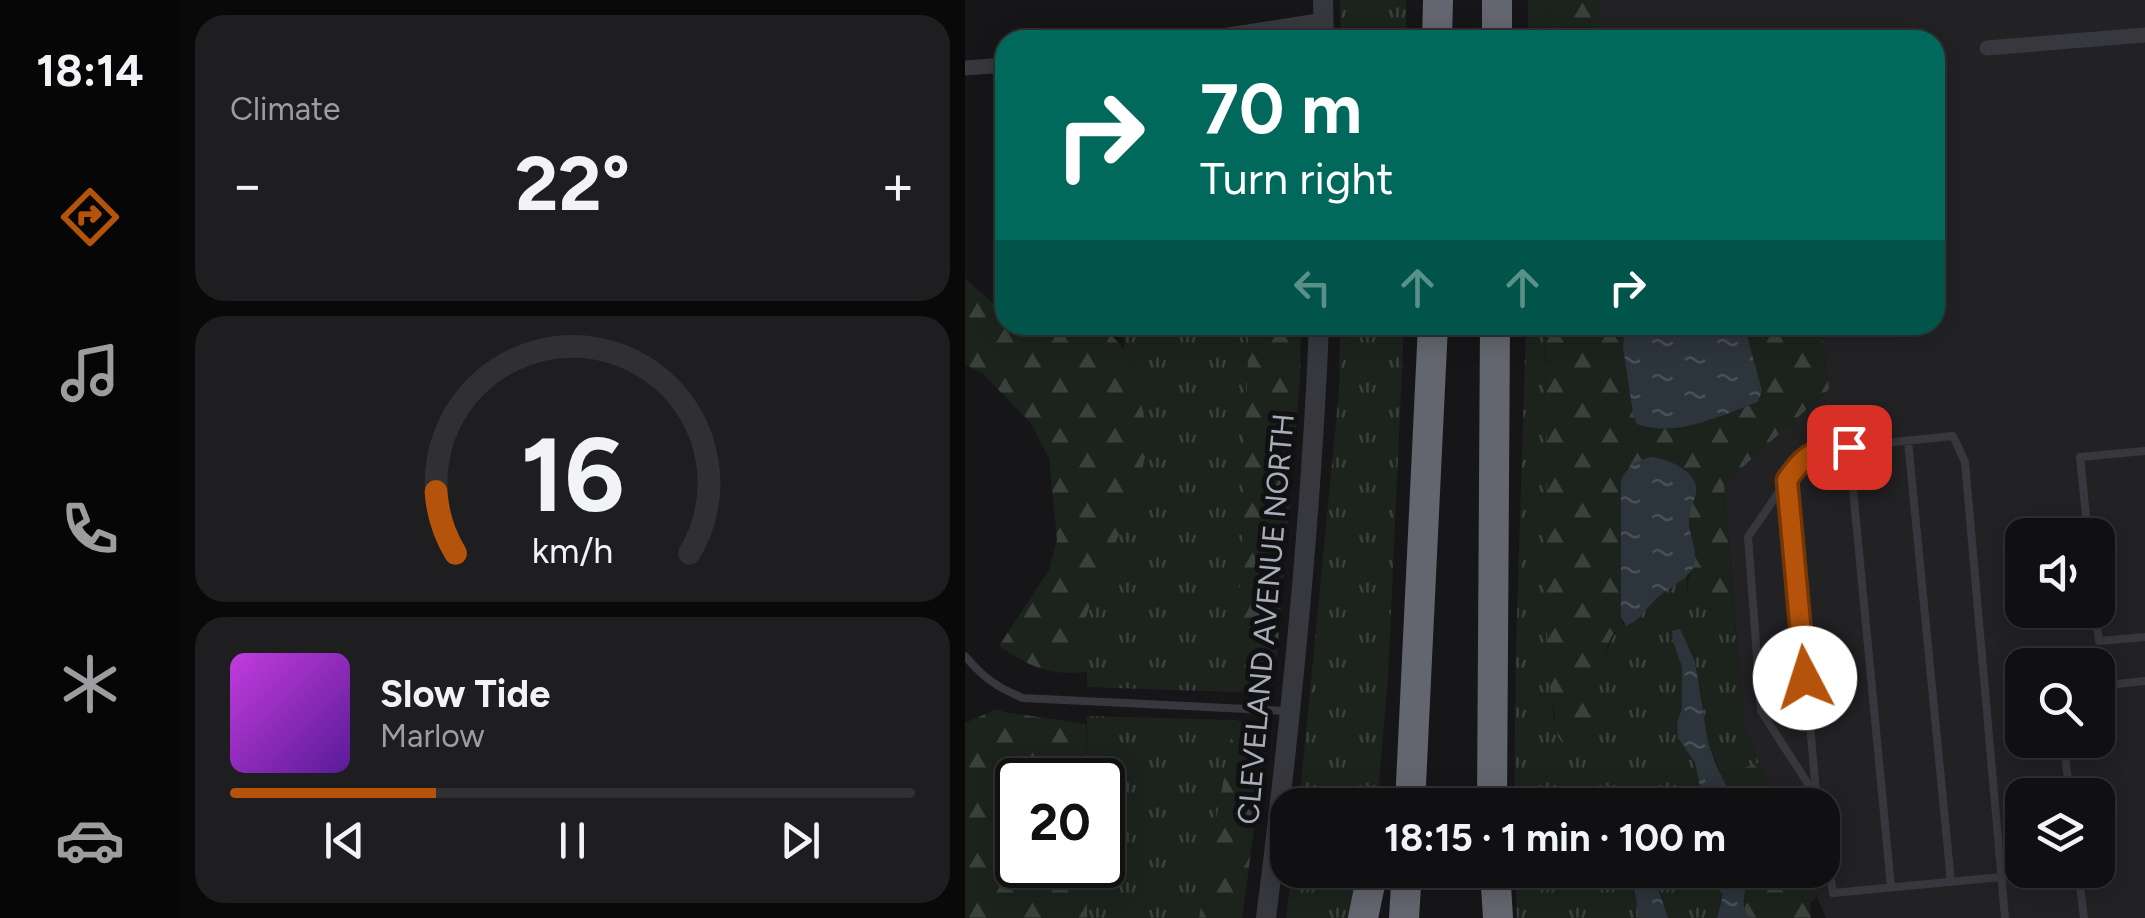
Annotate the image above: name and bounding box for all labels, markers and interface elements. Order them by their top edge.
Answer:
text: 18:14 [36,43,144,97]
text: 70 m [1200,66,1362,151]
icon: right [1035,70,1165,200]
text: Climate [230,90,341,128]
text: 22° [515,139,630,229]
text: Turn right [1200,151,1393,205]
text: − [230,152,264,218]
text: + [881,152,915,218]
icon: directions [55,182,125,252]
icon: left [1285,260,1340,315]
icon: ahead [1390,260,1445,315]
icon: ahead [1495,260,1550,315]
icon: right [1600,260,1655,315]
icon: music [55,338,125,408]
pin [1807,405,1892,490]
text: 16 [520,412,625,537]
street label: CLEVELAND AVENUE NORTH [1229,412,1302,826]
icon: arrive [1822,420,1877,475]
icon: phone [55,494,125,564]
map controls [2005,518,2115,888]
button: sound [2005,518,2115,628]
text: km/h [532,529,613,572]
position arrow [1753,626,1857,730]
button: search [2005,648,2115,758]
icon: climate [55,649,125,719]
text: Slow Tide [380,671,550,717]
text: Marlow [380,717,484,755]
speed limit sign: 20 [995,758,1125,888]
button: layers [2005,778,2115,888]
icon: car [55,805,125,875]
icon: previous [317,813,372,868]
icon: pause [545,813,600,868]
icon: next [773,813,828,868]
text: 18:15 · 1 min · 100 m [1384,815,1726,861]

